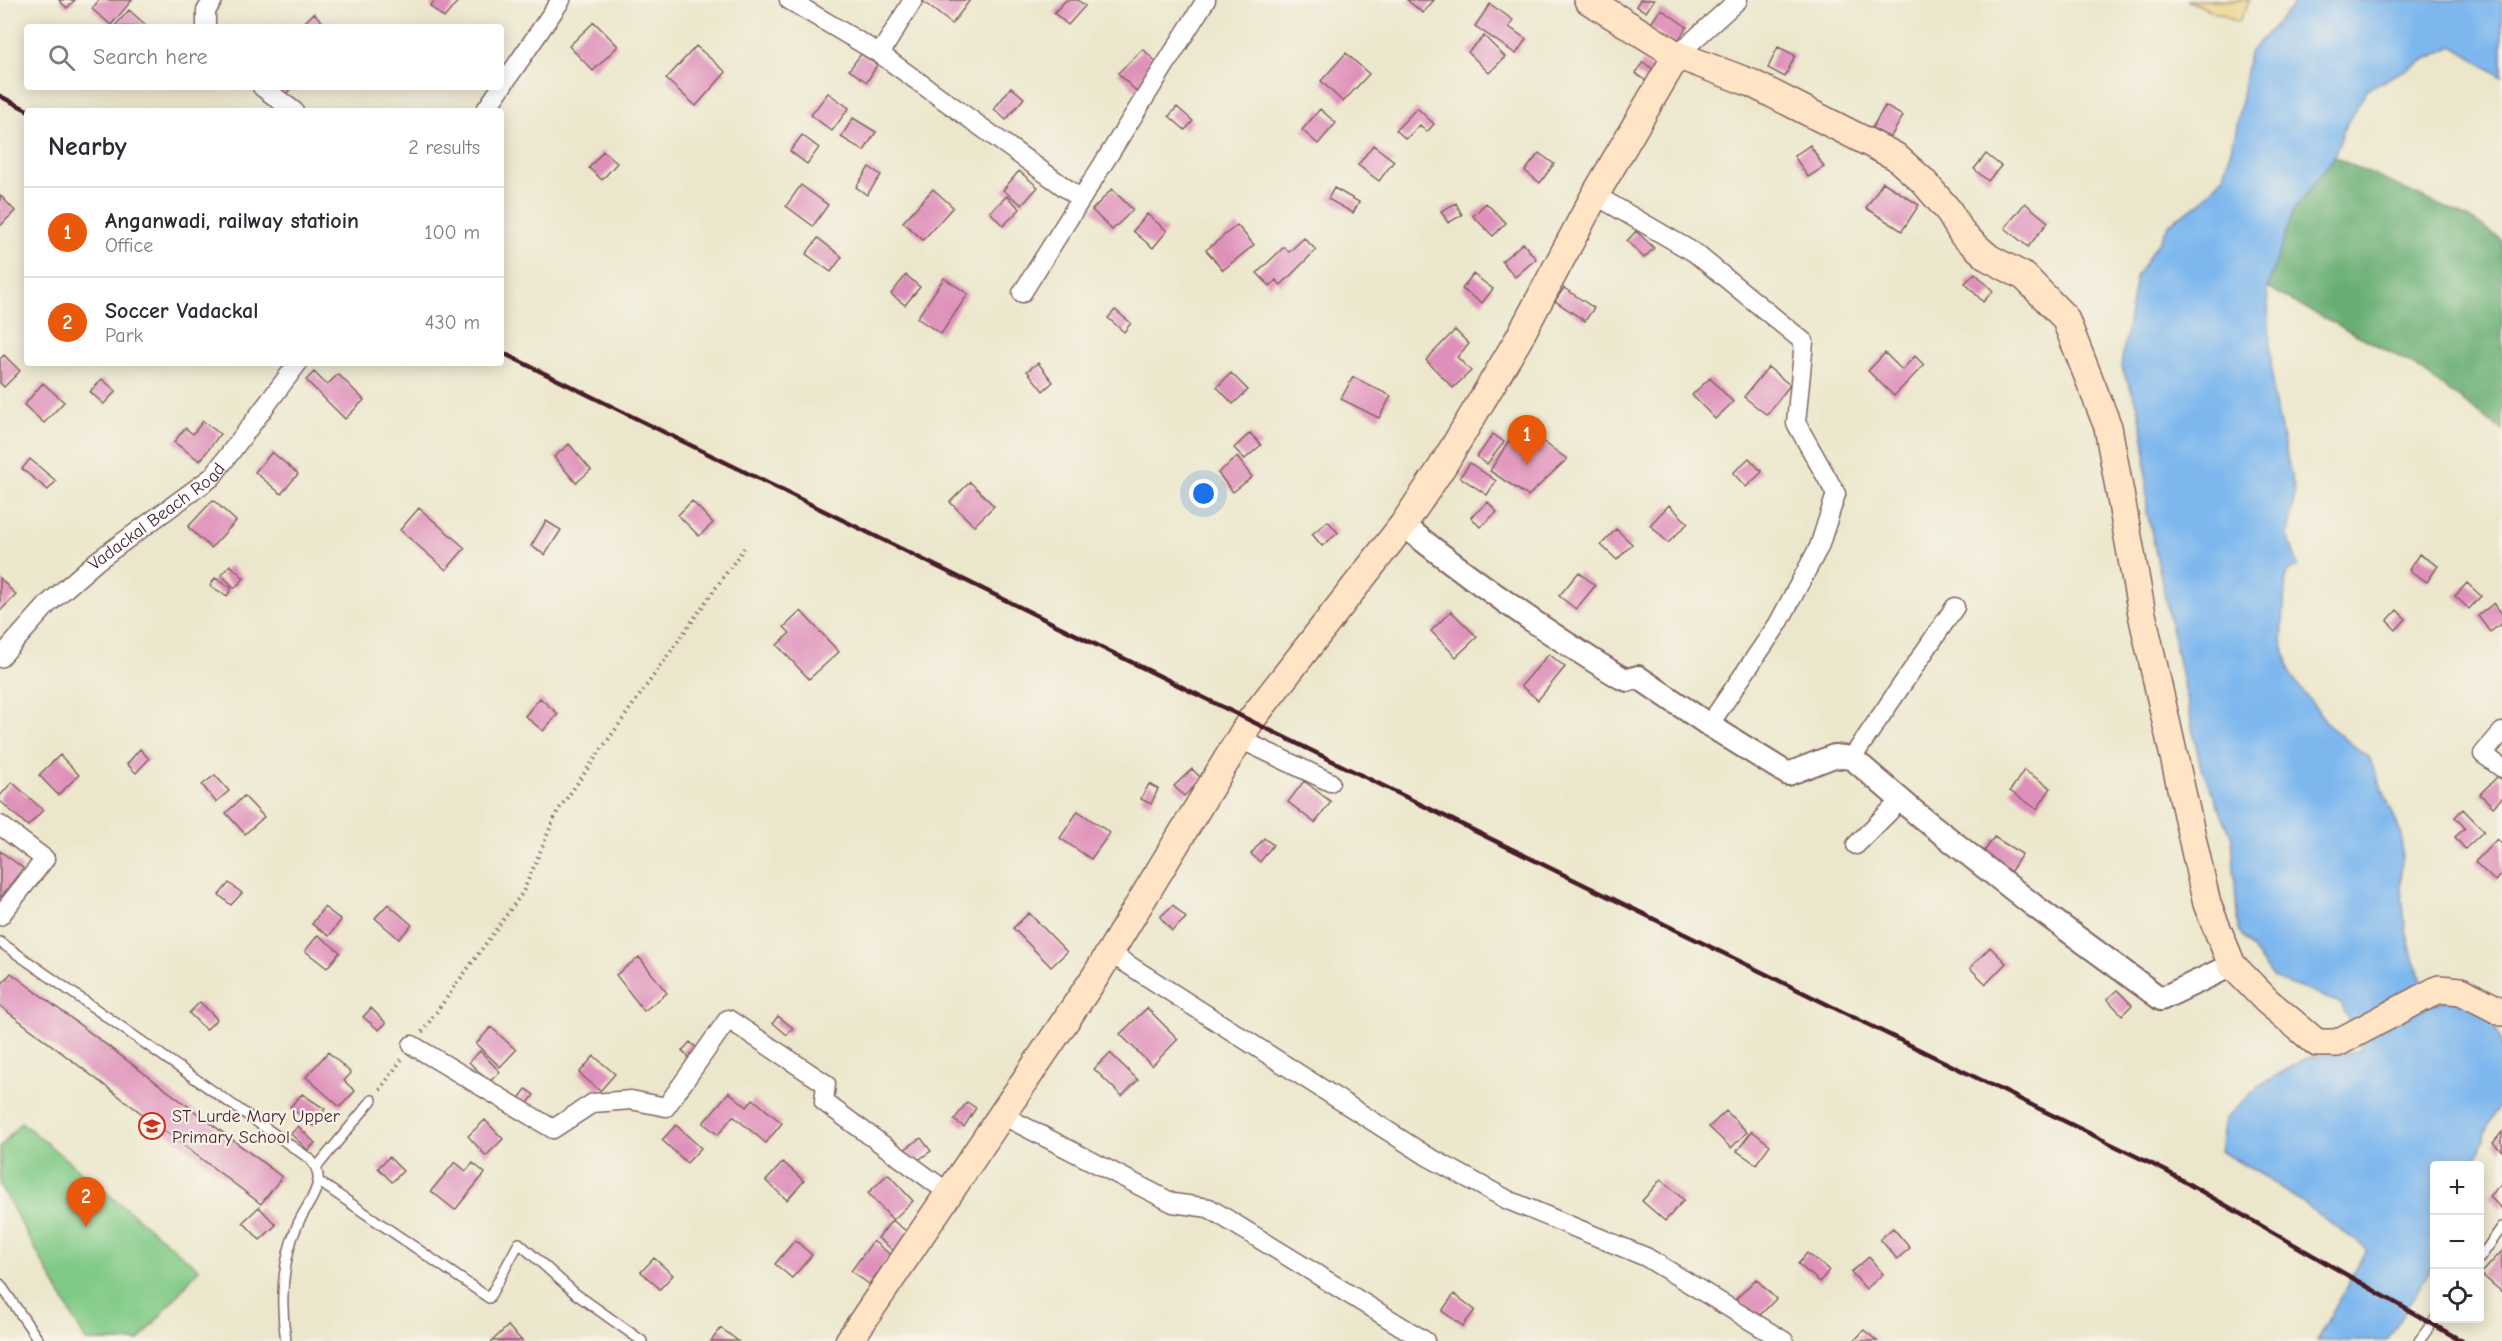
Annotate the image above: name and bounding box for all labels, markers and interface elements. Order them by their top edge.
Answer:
search box [24,24,504,90]
icon: search [45,41,78,74]
text: Search here [93,44,208,70]
text: Nearby [48,132,127,162]
text: 2 results [408,136,480,159]
text: Anganwadi, railway statioin [105,208,359,234]
text: 1 [64,221,71,244]
text: 100 m [425,221,480,244]
text: Office [105,234,153,257]
text: Soccer Vadackal [105,298,258,324]
text: 2 [63,311,72,334]
text: 430 m [425,311,480,334]
text: Park [105,324,143,347]
pin: 1 [1508,416,1546,465]
street label: Vadackal Beach Road [84,459,229,574]
your location [1189,479,1218,508]
place label: ST Lurde Mary Upper Primary School [172,1106,341,1148]
school or university icon: ST Lurde Mary Upper Primary School [137,1111,167,1141]
map controls [2430,1161,2484,1323]
button: + [2430,1161,2484,1215]
pin: 2 [66,1178,106,1227]
button: − [2430,1215,2484,1269]
button: locate [2430,1269,2484,1323]

